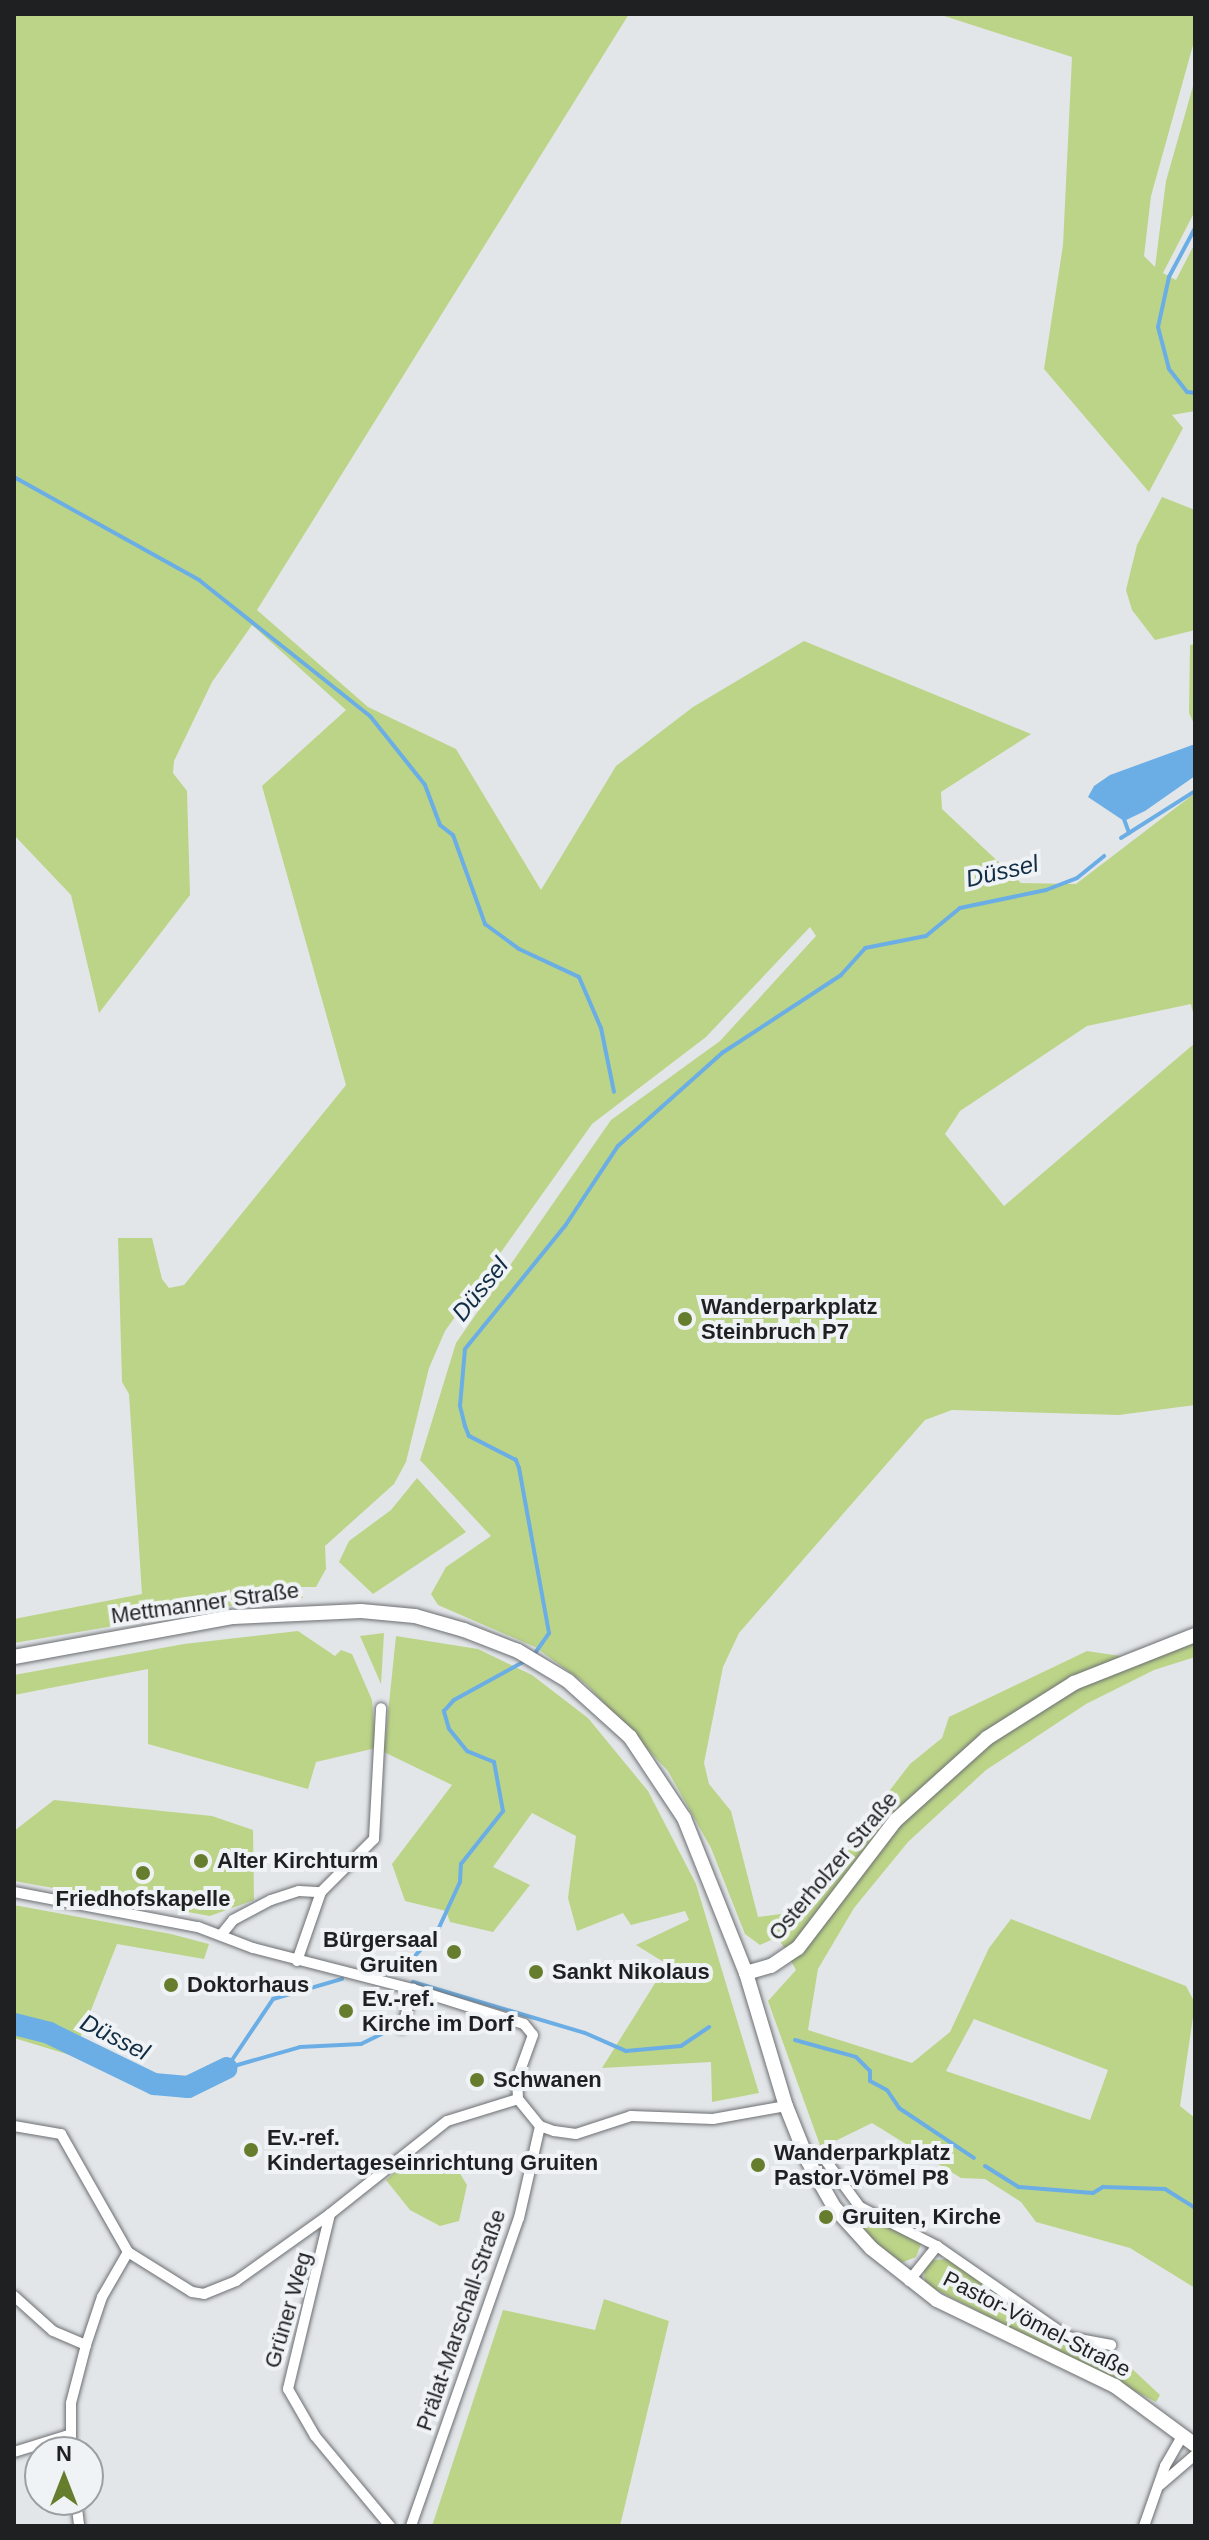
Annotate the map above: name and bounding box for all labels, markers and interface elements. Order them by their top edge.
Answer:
water label: Düssel [963,849,1041,893]
water label: Düssel [446,1251,514,1327]
place label: Wanderparkplatz Steinbruch P7 [701,1293,877,1344]
marker: Wanderparkplatz Steinbruch P7 [676,1310,694,1328]
street label: Mettmanner Straße [109,1577,301,1629]
street label: Osterholzer Straße [763,1786,903,1946]
place label: Alter Kirchturm [217,1848,378,1874]
marker: Alter Kirchturm [192,1852,210,1870]
marker: Friedhofskapelle [134,1864,152,1882]
place label: Friedhofskapelle [56,1886,230,1912]
place label: Bürgersaal Gruiten [323,1926,438,1978]
marker: Bürgersaal Gruiten [445,1943,463,1961]
place label: Sankt Nikolaus [552,1959,710,1985]
marker: Sankt Nikolaus [527,1963,545,1981]
place label: Doktorhaus [187,1972,309,1998]
marker: Doktorhaus [162,1976,180,1994]
place label: Ev.-ref. Kirche im Dorf [362,1985,514,2036]
marker: Ev.-ref. Kirche im Dorf [337,2002,355,2020]
water label: Düssel [76,2008,154,2066]
place label: Schwanen [493,2067,602,2093]
marker: Schwanen [468,2071,486,2089]
place label: Ev.-ref. Kindertageseinrichtung Gruiten [267,2124,598,2176]
place label: Wanderparkplatz Pastor-Vömel P8 [774,2139,950,2190]
marker: Ev.-ref. Kindertageseinrichtung Gruiten [242,2141,260,2159]
marker: Wanderparkplatz Pastor-Vömel P8 [749,2156,767,2174]
place label: Gruiten, Kirche [842,2204,1001,2230]
street label: Prälat-Marschall-Straße [411,2206,511,2434]
marker: Gruiten, Kirche [817,2208,835,2226]
street label: Grüner Weg [259,2249,317,2371]
street label: Pastor-Vömel-Straße [939,2265,1135,2383]
north arrow [24,2436,104,2516]
text: N [56,2441,72,2466]

